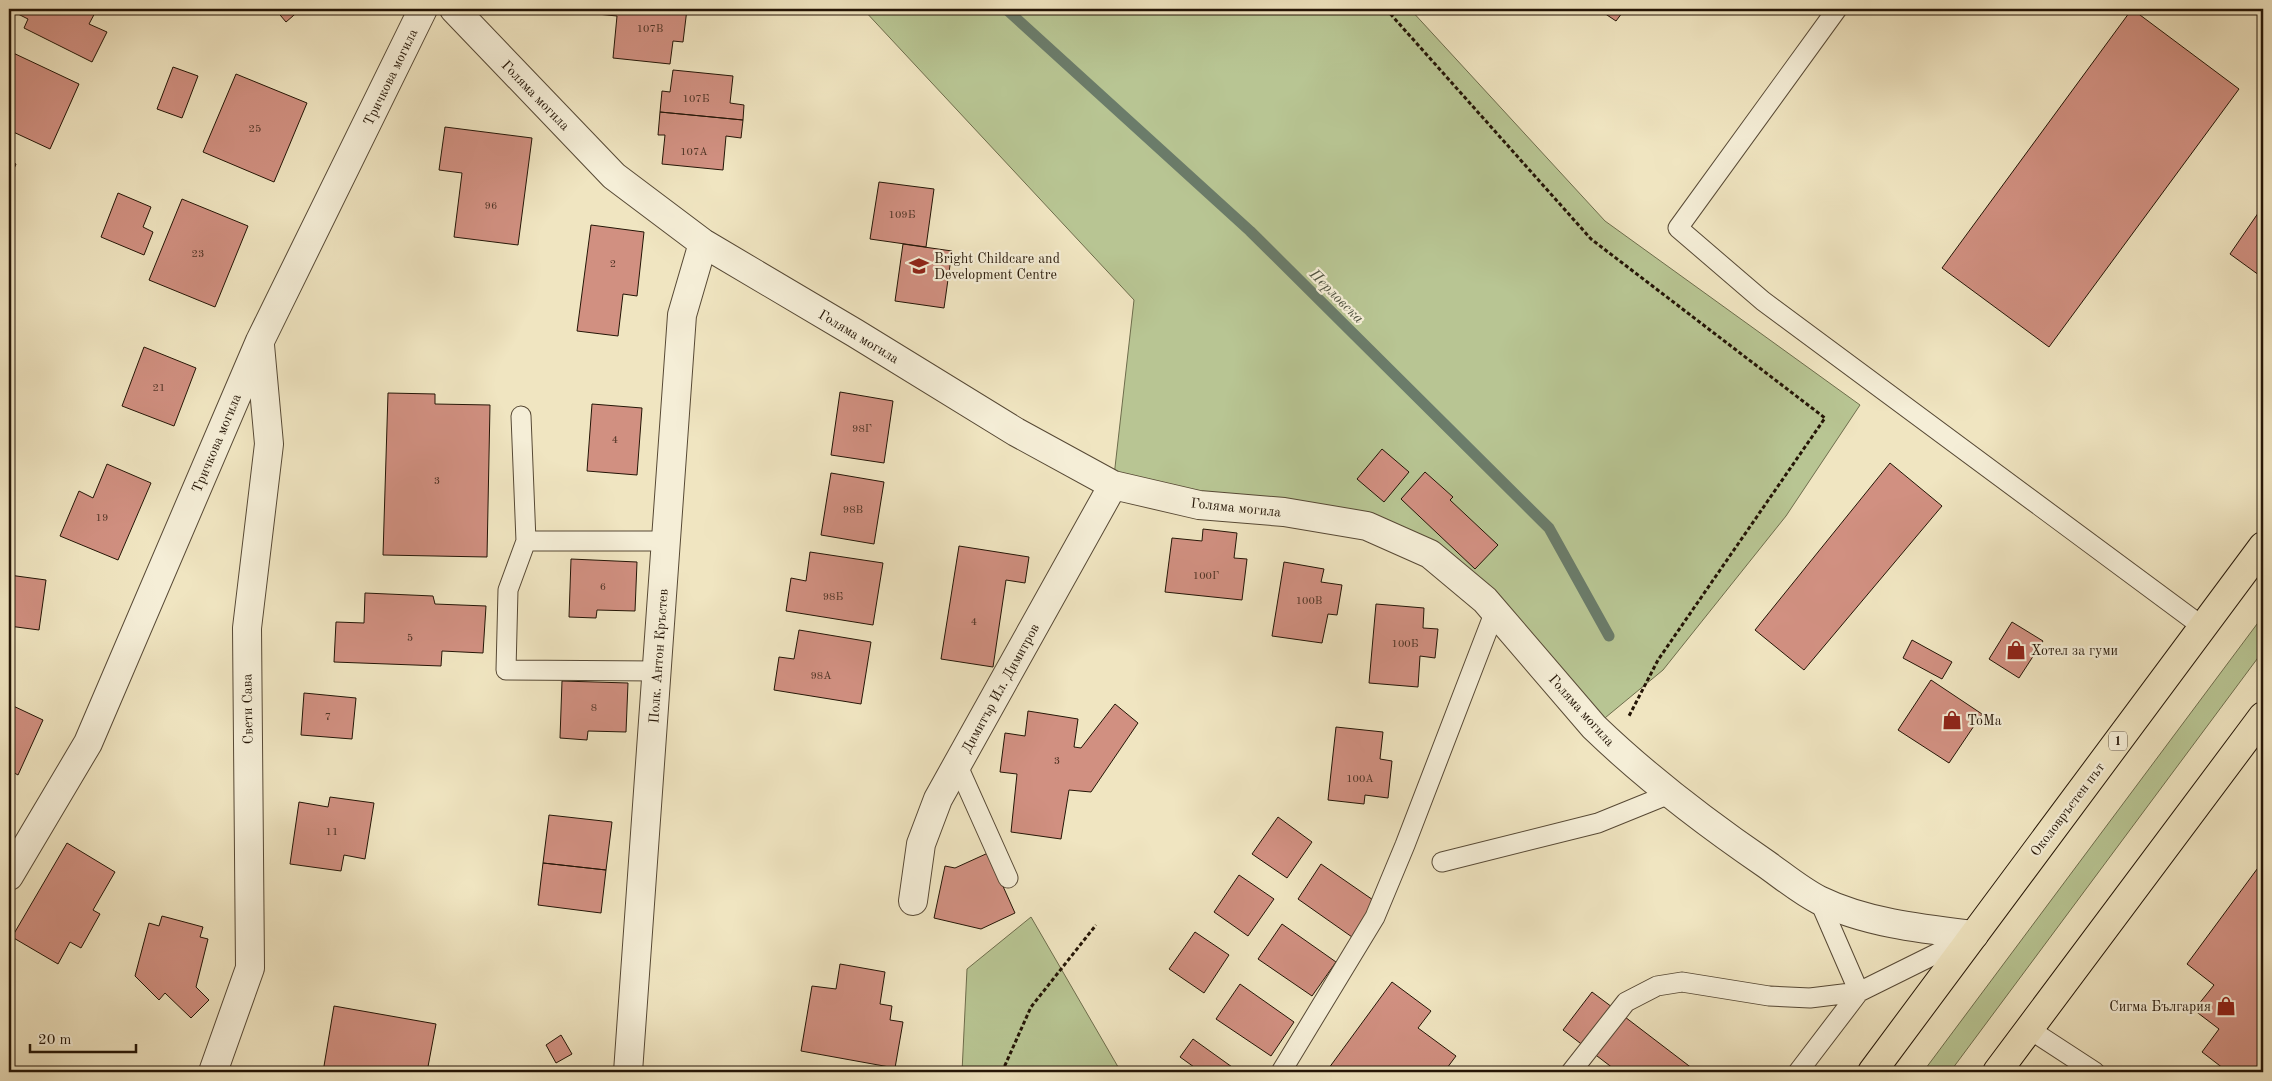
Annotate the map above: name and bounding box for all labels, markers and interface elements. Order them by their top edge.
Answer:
house number: 107В [637,24,663,35]
street label: Тричкова могила [361,27,420,128]
street label: Голяма могила [499,58,572,133]
house number: 107Б [683,94,710,105]
house number: 25 [249,124,261,135]
house number: 107А [680,147,708,158]
house number: 96 [485,201,497,212]
house number: 109Б [889,210,916,221]
house number: 23 [192,249,204,260]
place label: Bright Childcare and Development Centre [934,252,1060,282]
school or university icon: Bright Childcare and Development Centre [908,255,930,277]
house number: 2 [610,259,616,270]
water label: Перловска [1305,266,1366,327]
street label: Голяма могила [816,307,901,366]
house number: 21 [153,383,165,394]
street label: Тричкова могила [190,392,244,495]
house number: 98Г [852,424,872,435]
house number: 4 [612,435,618,446]
house number: 3 [434,476,440,487]
street label: Голяма могила [1190,496,1282,520]
house number: 98В [843,505,863,516]
house number: 19 [96,513,108,524]
house number: 100Г [1193,571,1219,582]
house number: 6 [600,582,606,593]
street label: Полк. Антон Кръстев [647,588,671,724]
house number: 98Б [823,592,843,603]
house number: 100В [1296,596,1322,607]
house number: 4 [971,617,977,628]
street label: Димитър Ил. Димитров [960,621,1042,755]
house number: 5 [407,633,413,644]
house number: 100Б [1392,639,1419,650]
shop icon: Хотел за гуми [2005,639,2027,661]
place label: Хотел за гуми [2031,644,2118,658]
house number: 98А [810,671,832,682]
street label: Голяма могила [1546,672,1617,749]
street label: Свети Сава [240,674,256,744]
house number: 8 [591,703,597,714]
shop icon: ТоМа [1941,709,1963,731]
house number: 7 [325,712,331,723]
place label: ТоМа [1967,714,2002,728]
road number: 1 [2109,731,2127,750]
house number: 3 [1054,756,1060,767]
street label: Околовръстен път [2028,760,2108,859]
house number: 100А [1346,774,1374,785]
house number: 11 [326,827,338,838]
shop icon: Сигма България [2215,995,2237,1017]
place label: Сигма България [2109,1000,2211,1014]
scale bar [30,1021,136,1053]
text: 20 m [38,1033,72,1048]

